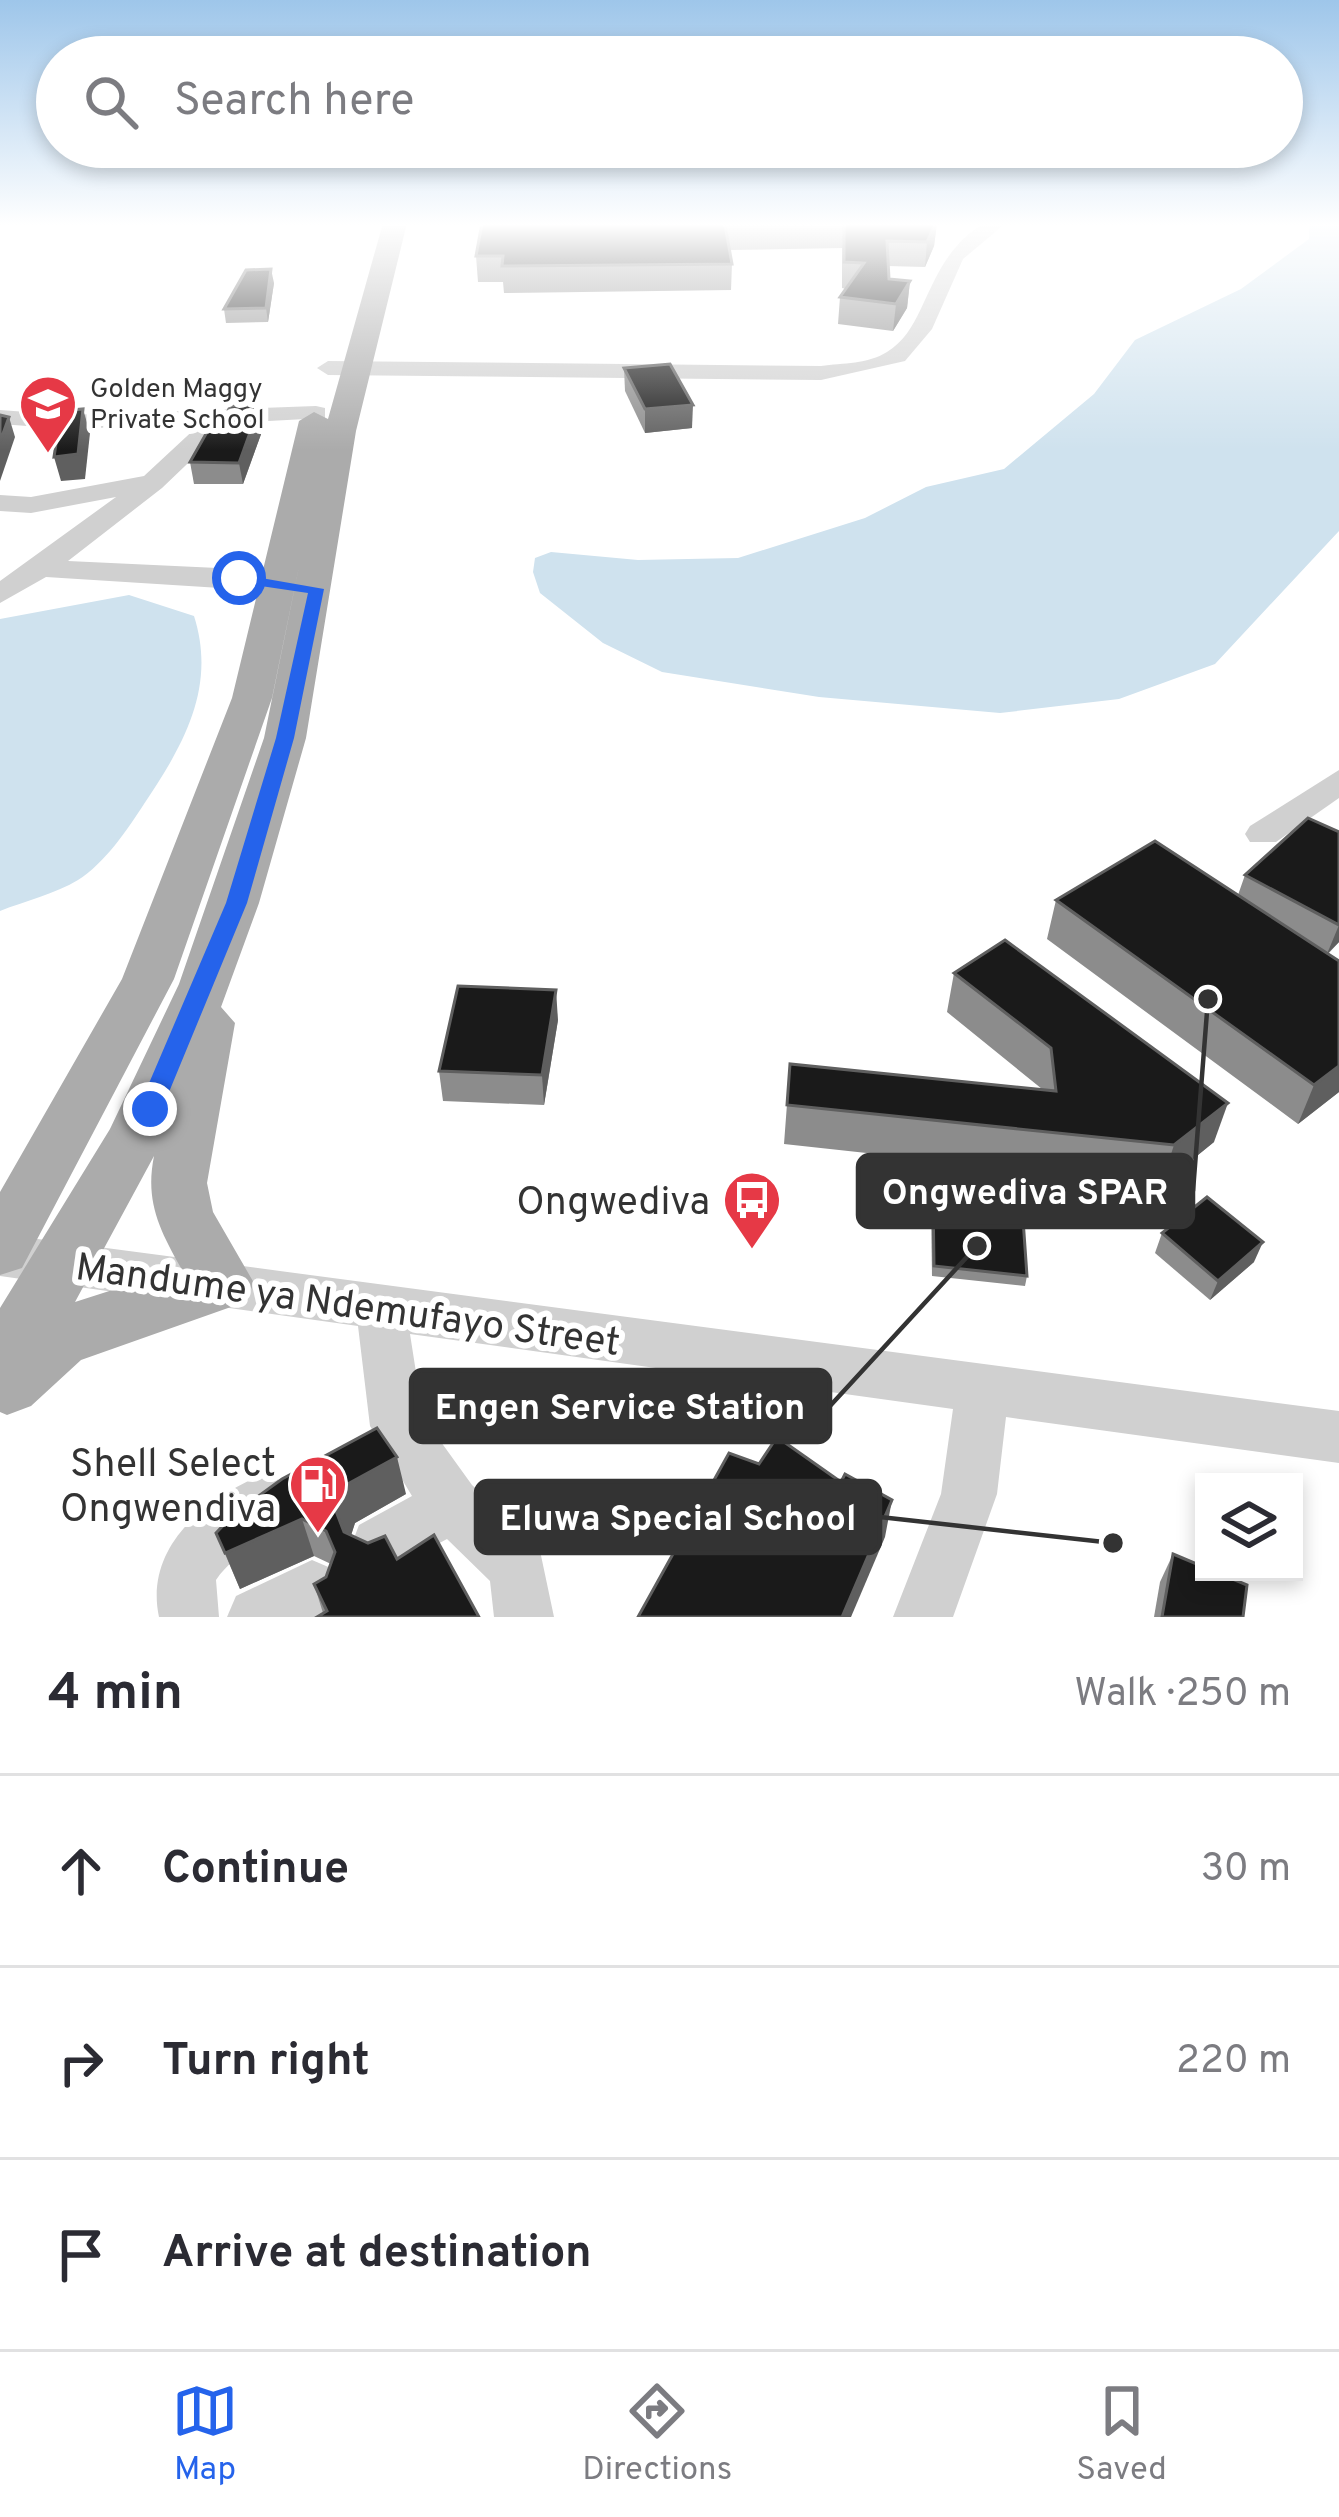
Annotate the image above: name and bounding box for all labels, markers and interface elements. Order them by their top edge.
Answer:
search box [36,36,1303,168]
icon: search [78,69,144,135]
text: Search here [174,74,414,131]
school or university icon: Golden Maggy Private School [17,373,79,455]
place label: Golden Maggy Private School [90,373,265,438]
route start [212,551,266,605]
route end [123,1082,177,1136]
callout: Ongwediva SPAR [858,1155,1193,1227]
bus stop icon: Ongwediva [721,1169,783,1251]
text: Ongwediva SPAR [882,1172,1168,1218]
place label: Ongwediva [516,1180,710,1229]
street label: Mandume ya Ndemufayo Street [72,1245,623,1370]
callout: Engen Service Station [411,1370,830,1442]
text: Engen Service Station [435,1387,805,1433]
place label: Shell Select Ongwendiva [60,1442,276,1536]
fuel station icon: Shell Select Ongwendiva [287,1453,349,1535]
map controls [1195,1473,1303,1581]
button: layers [1195,1473,1303,1581]
callout: Eluwa Special School [476,1481,880,1553]
text: Eluwa Special School [500,1498,856,1544]
text: 4 min [48,1663,183,1728]
text: Walk · 250 m [1074,1671,1291,1720]
icon: ahead [48,1838,114,1904]
text: Continue [162,1842,349,1899]
text: 30 m [1201,1846,1291,1895]
icon: right [48,2030,114,2096]
text: Turn right [162,2034,370,2091]
text: 220 m [1176,2038,1291,2087]
icon: arrive [48,2222,114,2288]
text: Arrive at destination [162,2226,592,2283]
tab: Map [172,2378,238,2492]
tab: Directions [582,2378,732,2492]
tab: Saved [1076,2378,1167,2492]

